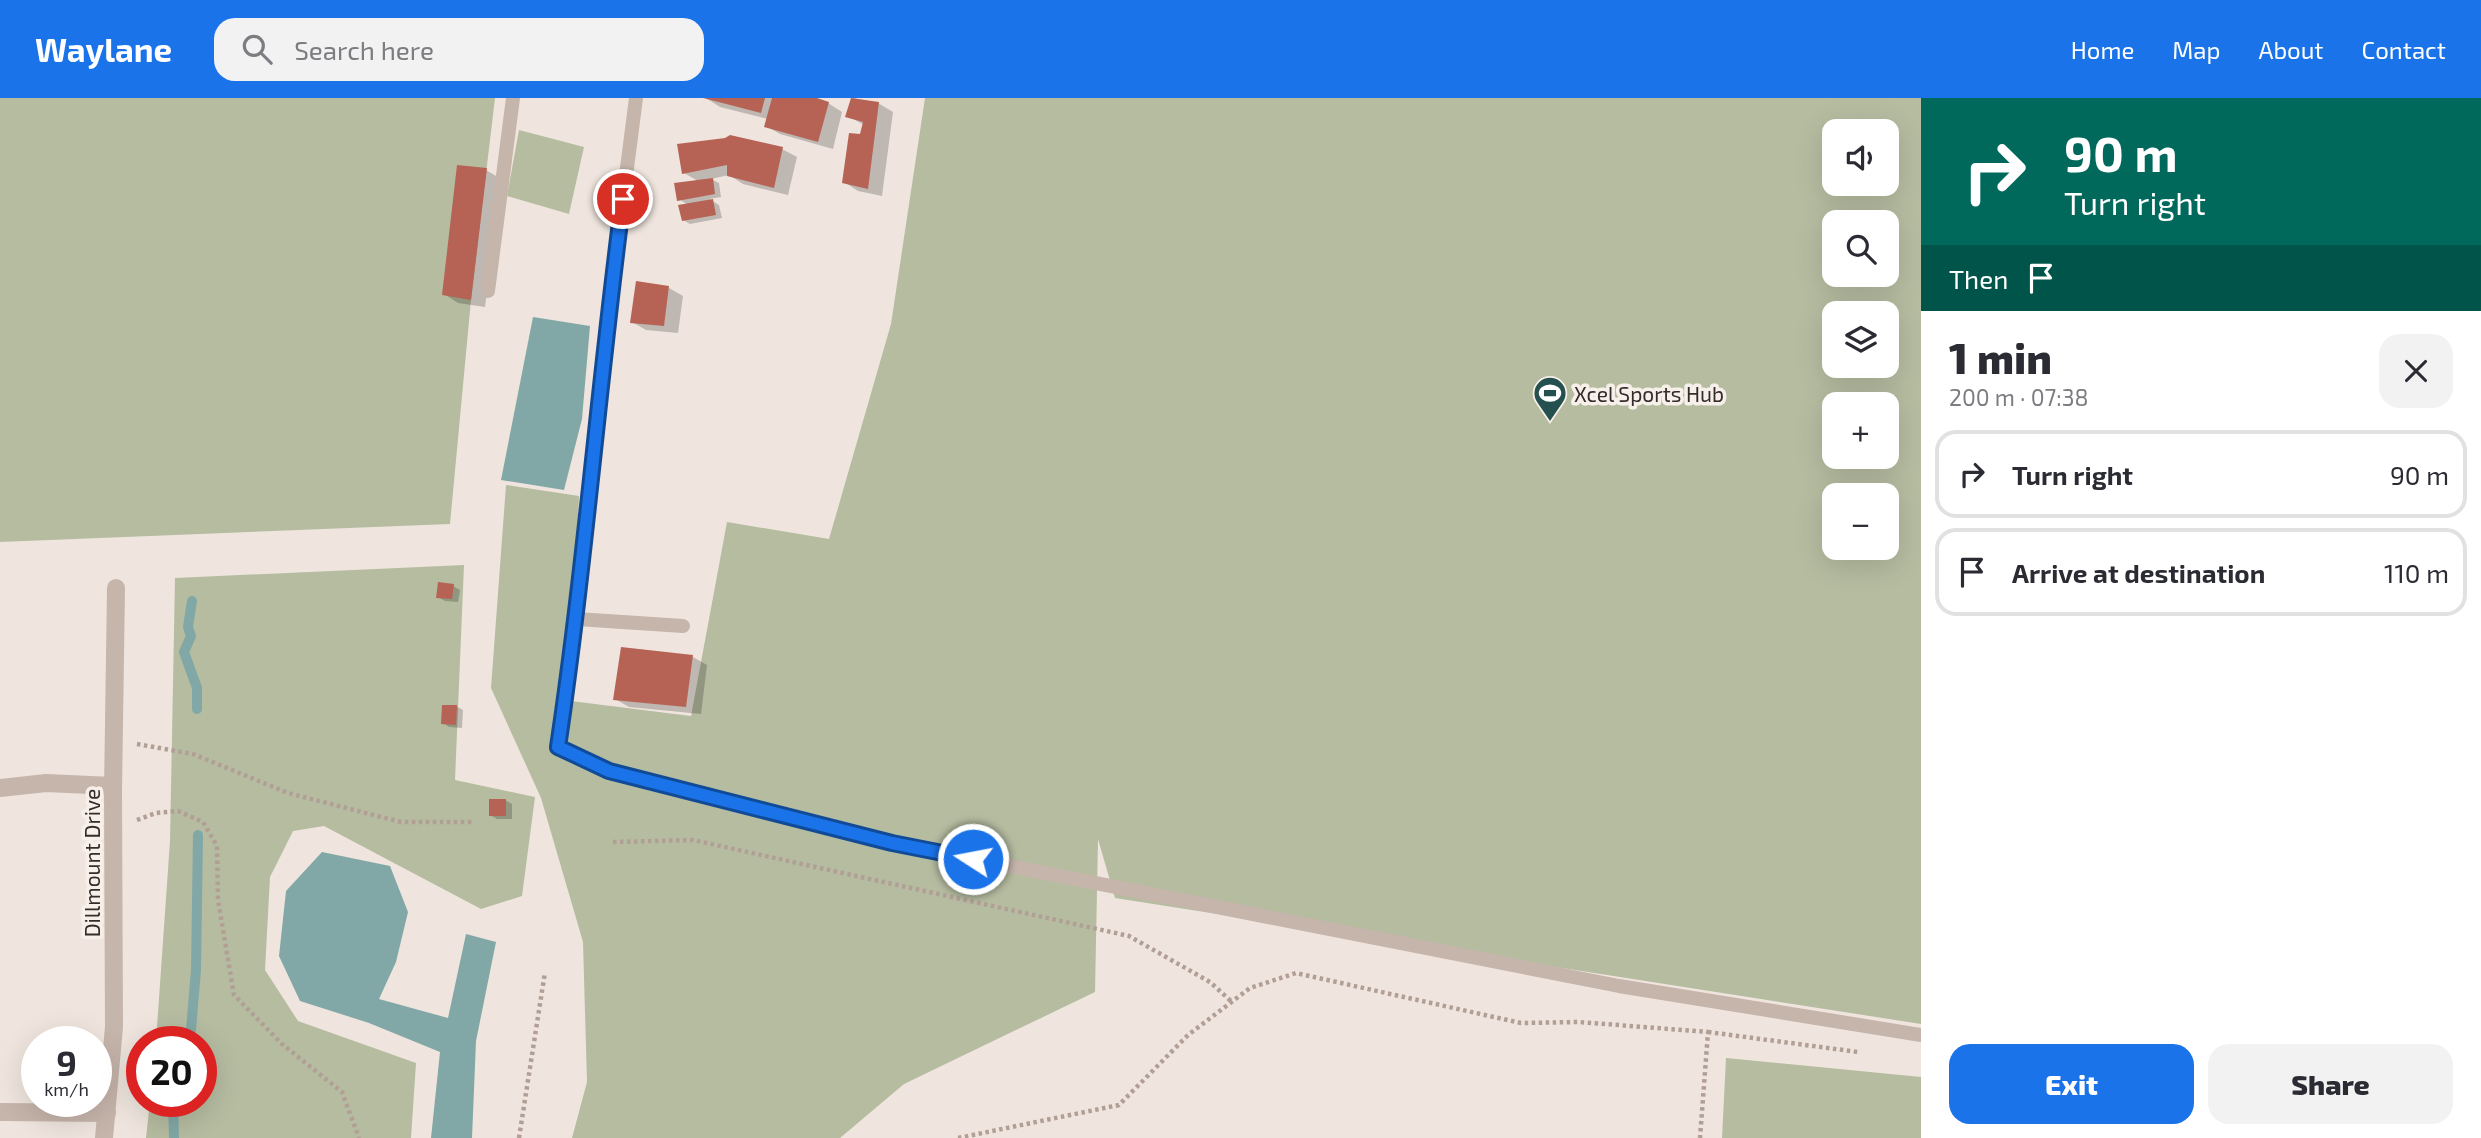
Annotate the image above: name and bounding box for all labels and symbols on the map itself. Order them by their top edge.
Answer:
pin [593,169,653,229]
sports icon: Xcel Sports Hub [1531,374,1569,423]
place label: Xcel Sports Hub [1574,381,1724,406]
street label: Dillmount Drive [79,789,104,937]
position arrow [936,822,1010,896]
speed limit sign: 20 [126,1026,217,1117]

